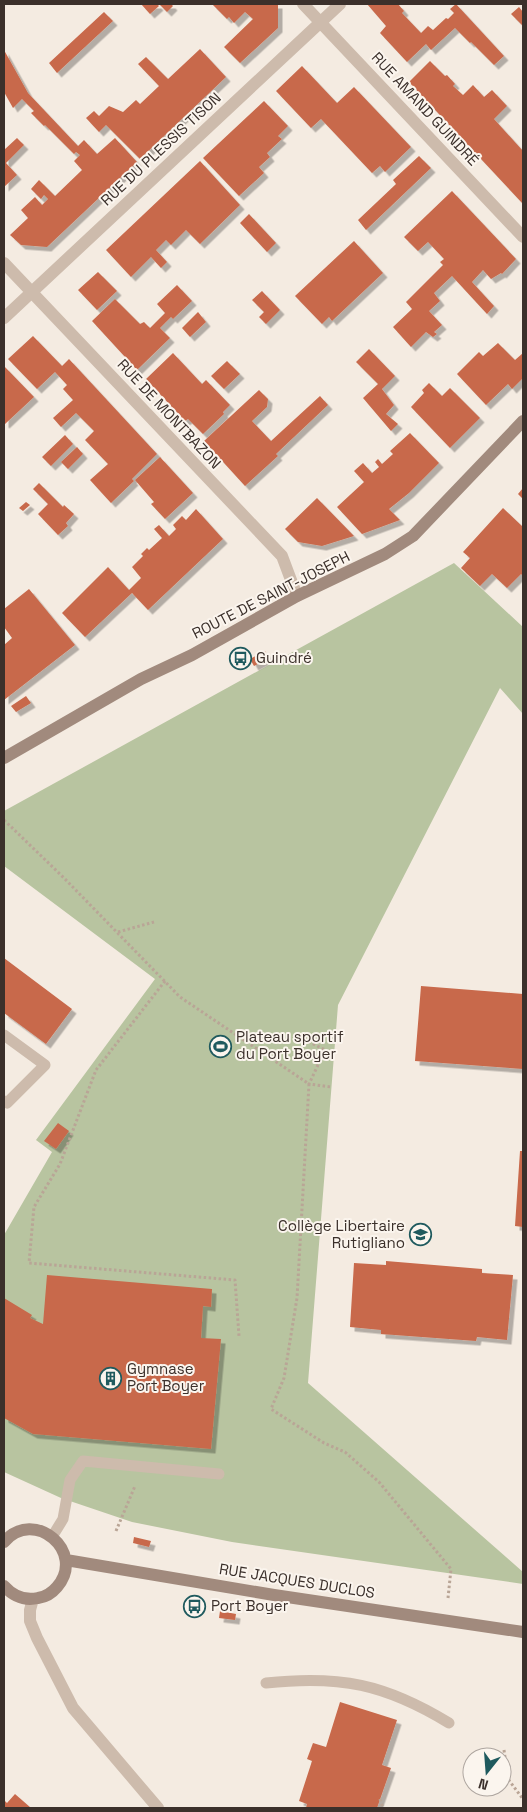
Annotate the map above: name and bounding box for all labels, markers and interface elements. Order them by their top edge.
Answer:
street label: RUE AMAND GUINDRÉ [368,48,483,169]
street label: RUE DU PLESSIS TISON [97,88,225,209]
street label: RUE DE MONTBAZON [113,355,225,473]
street label: ROUTE DE SAINT-JOSEPH [189,546,353,643]
bus stop icon: Guindré [228,646,252,670]
place label: Guindré [256,648,312,667]
place label: Plateau sportif du Port Boyer [236,1027,344,1063]
sports icon: Plateau sportif du Port Boyer [208,1034,232,1058]
place label: Collège Libertaire Rutigliano [278,1216,405,1252]
school or university icon: Collège Libertaire Rutigliano [409,1223,433,1247]
place label: Gymnase Port Boyer [127,1359,205,1395]
building icon: Gymnase Port Boyer [99,1366,123,1390]
street label: RUE JACQUES DUCLOS [218,1559,376,1602]
bus stop icon: Port Boyer [183,1594,207,1618]
place label: Port Boyer [211,1596,289,1615]
north arrow [462,1747,512,1797]
text: N [476,1774,490,1794]

